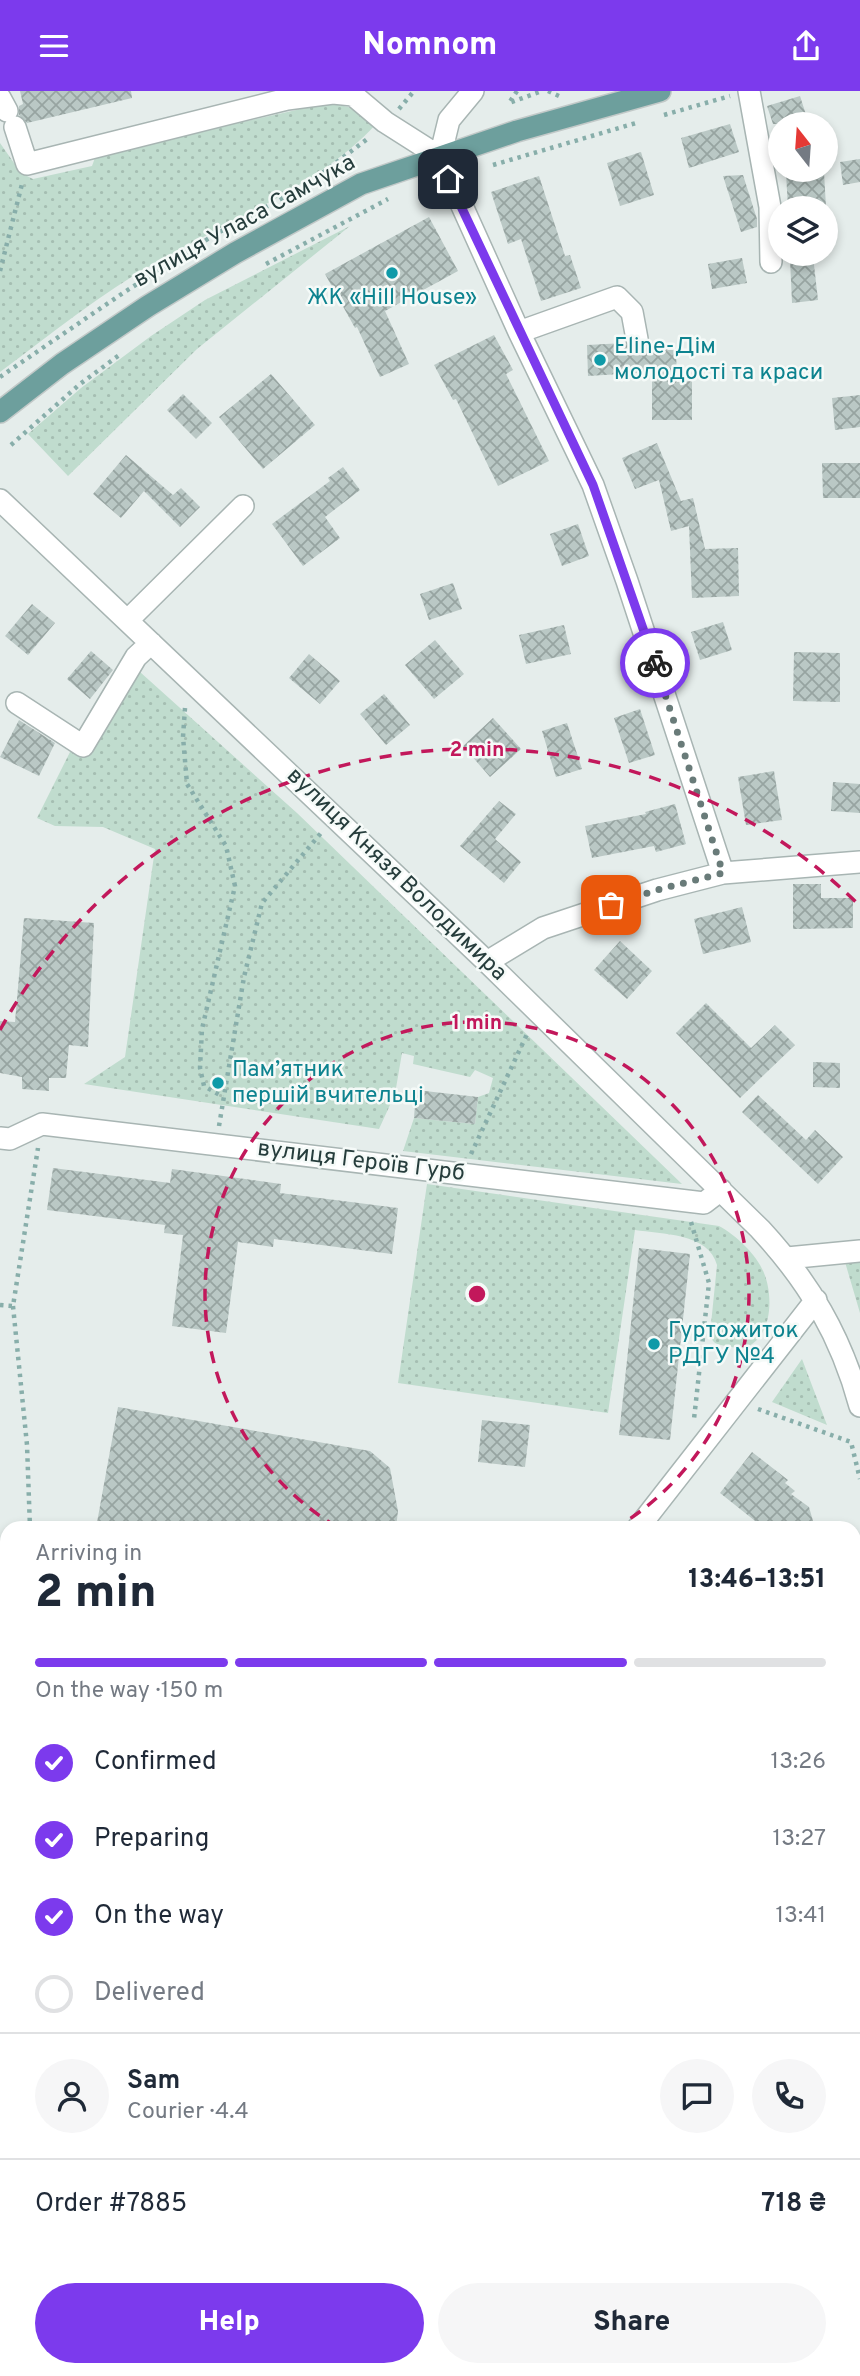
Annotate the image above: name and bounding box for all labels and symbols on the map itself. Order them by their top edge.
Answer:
north arrow [768,112,838,182]
street label: вулиця Уласа Самчука [129,149,361,295]
pin [418,149,478,209]
marker: ЖК «Hill House» [384,265,400,281]
place label: ЖК «Hill House» [307,284,477,313]
place label: Eline-Дім молодості та краси [614,333,823,388]
marker: Eline-Дім молодості та краси [592,352,608,368]
courier [620,628,690,698]
text: 2 min [450,737,504,764]
street label: вулиця Князя Володимира [280,762,512,988]
pin [581,875,641,935]
text: 1 min [452,1010,502,1037]
place label: Пам’ятник першій вчительці [232,1056,424,1111]
marker: Пам’ятник першій вчительці [210,1075,226,1091]
street label: вулиця Героїв Гурб [256,1135,466,1189]
centre of rings [465,1282,489,1306]
place label: Гуртожиток РДГУ №4 [668,1317,799,1372]
marker: Гуртожиток РДГУ №4 [646,1336,662,1352]

